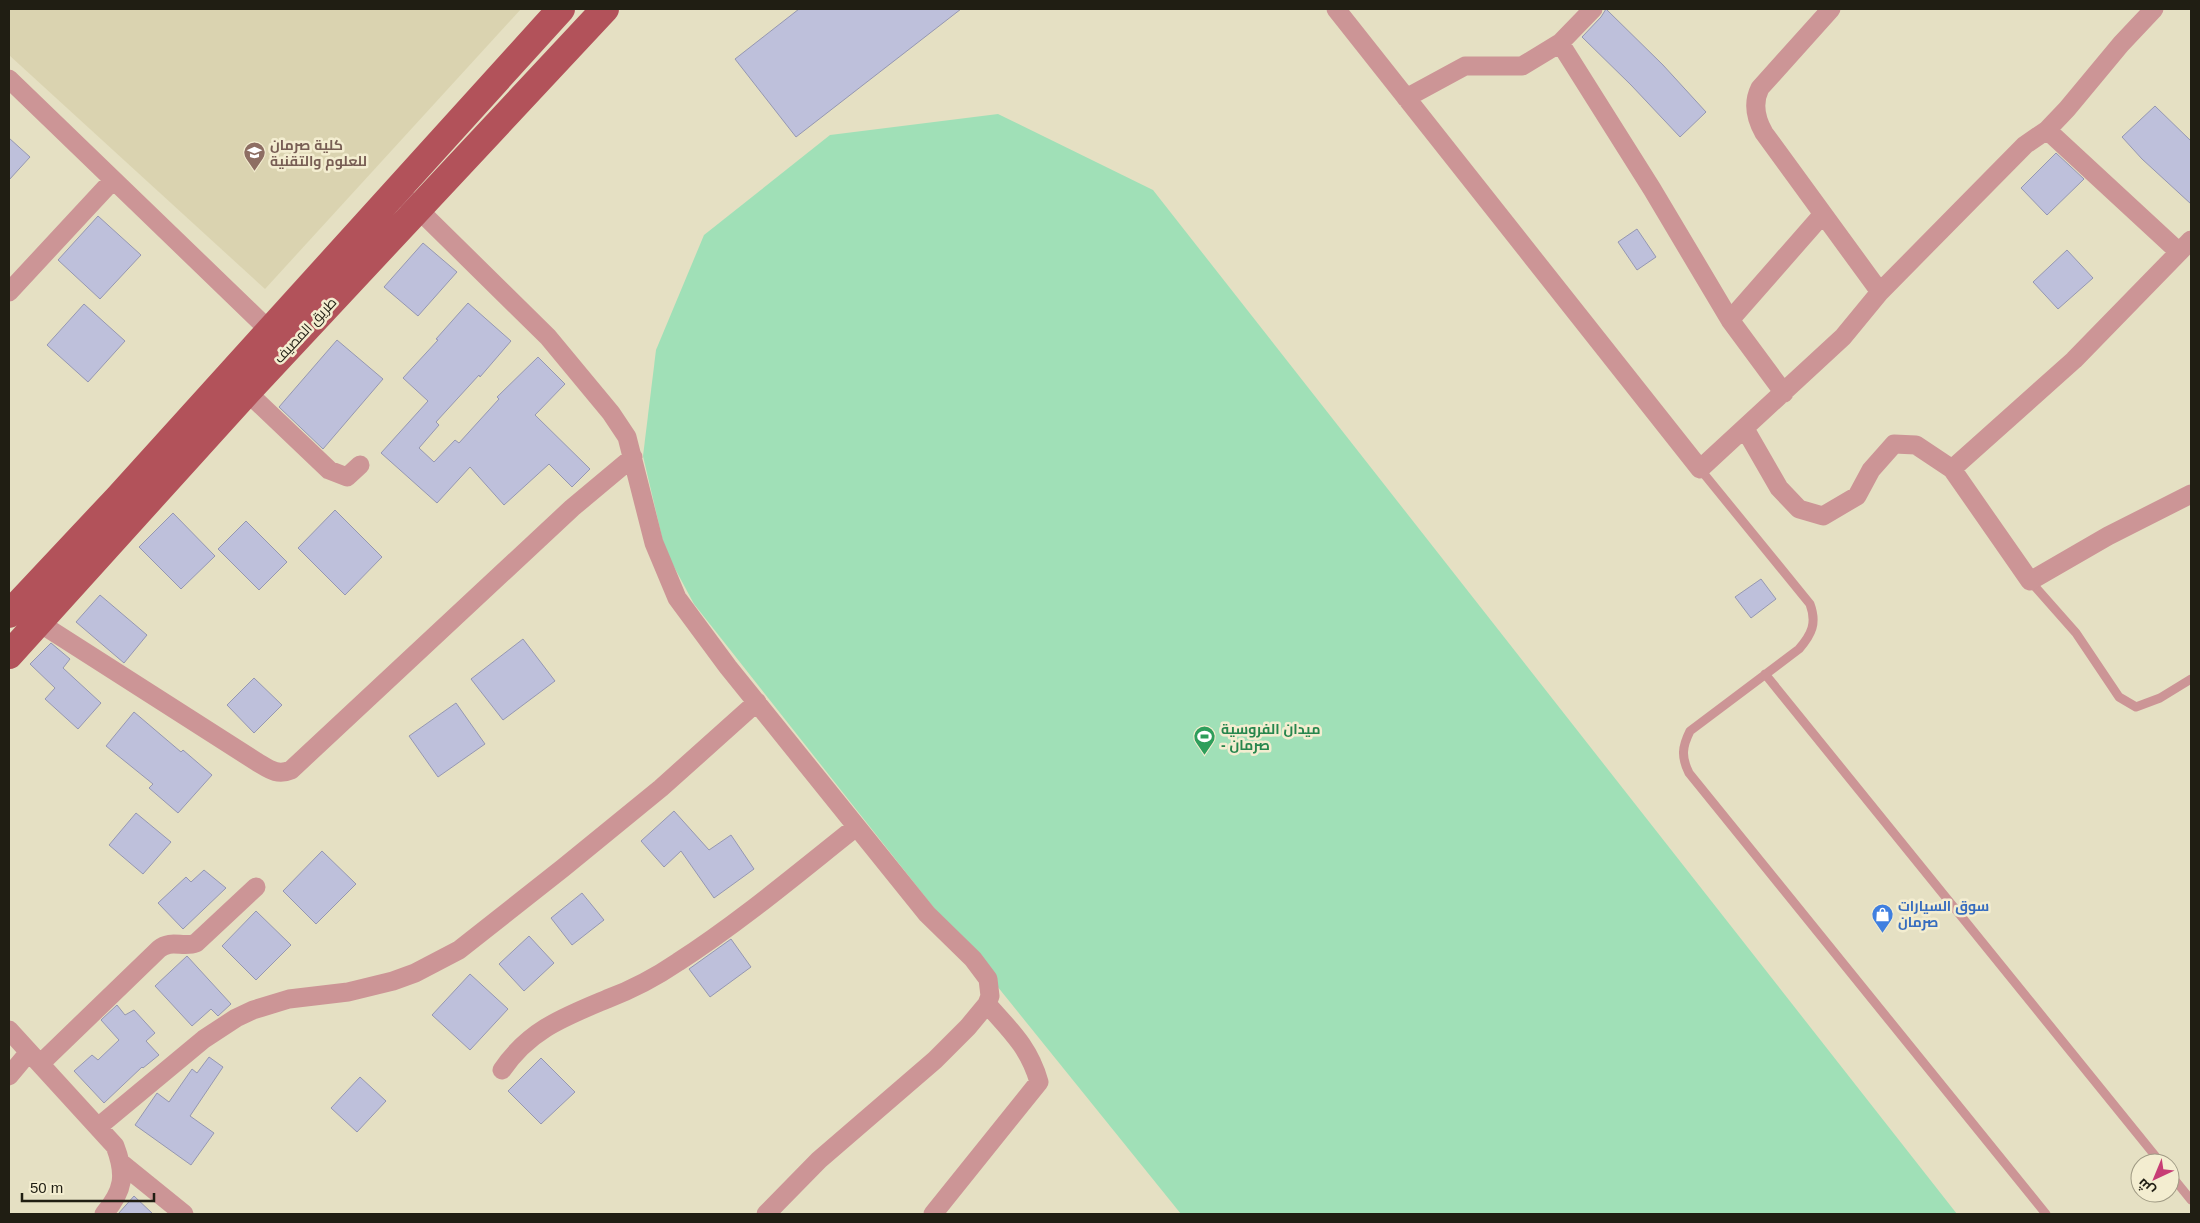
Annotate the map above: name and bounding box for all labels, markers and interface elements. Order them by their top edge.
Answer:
place label: كلية صرمان للعلوم والتقنية [270,137,367,171]
school or university icon: كلية صرمان للعلوم والتقنية [242,141,266,172]
street label: طريق المصيف [271,294,340,367]
place label: ميدان الفروسية - صرمان [1221,721,1320,754]
sports icon: ميدان الفروسية - صرمان [1193,725,1217,756]
place label: سوق السيارات صرمان [1898,898,1989,931]
shop icon: سوق السيارات صرمان [1870,902,1894,933]
north arrow [2130,1153,2180,1203]
scale bar [22,1170,155,1202]
text: ش [2134,1175,2159,1199]
text: 50 m [30,1179,63,1196]

